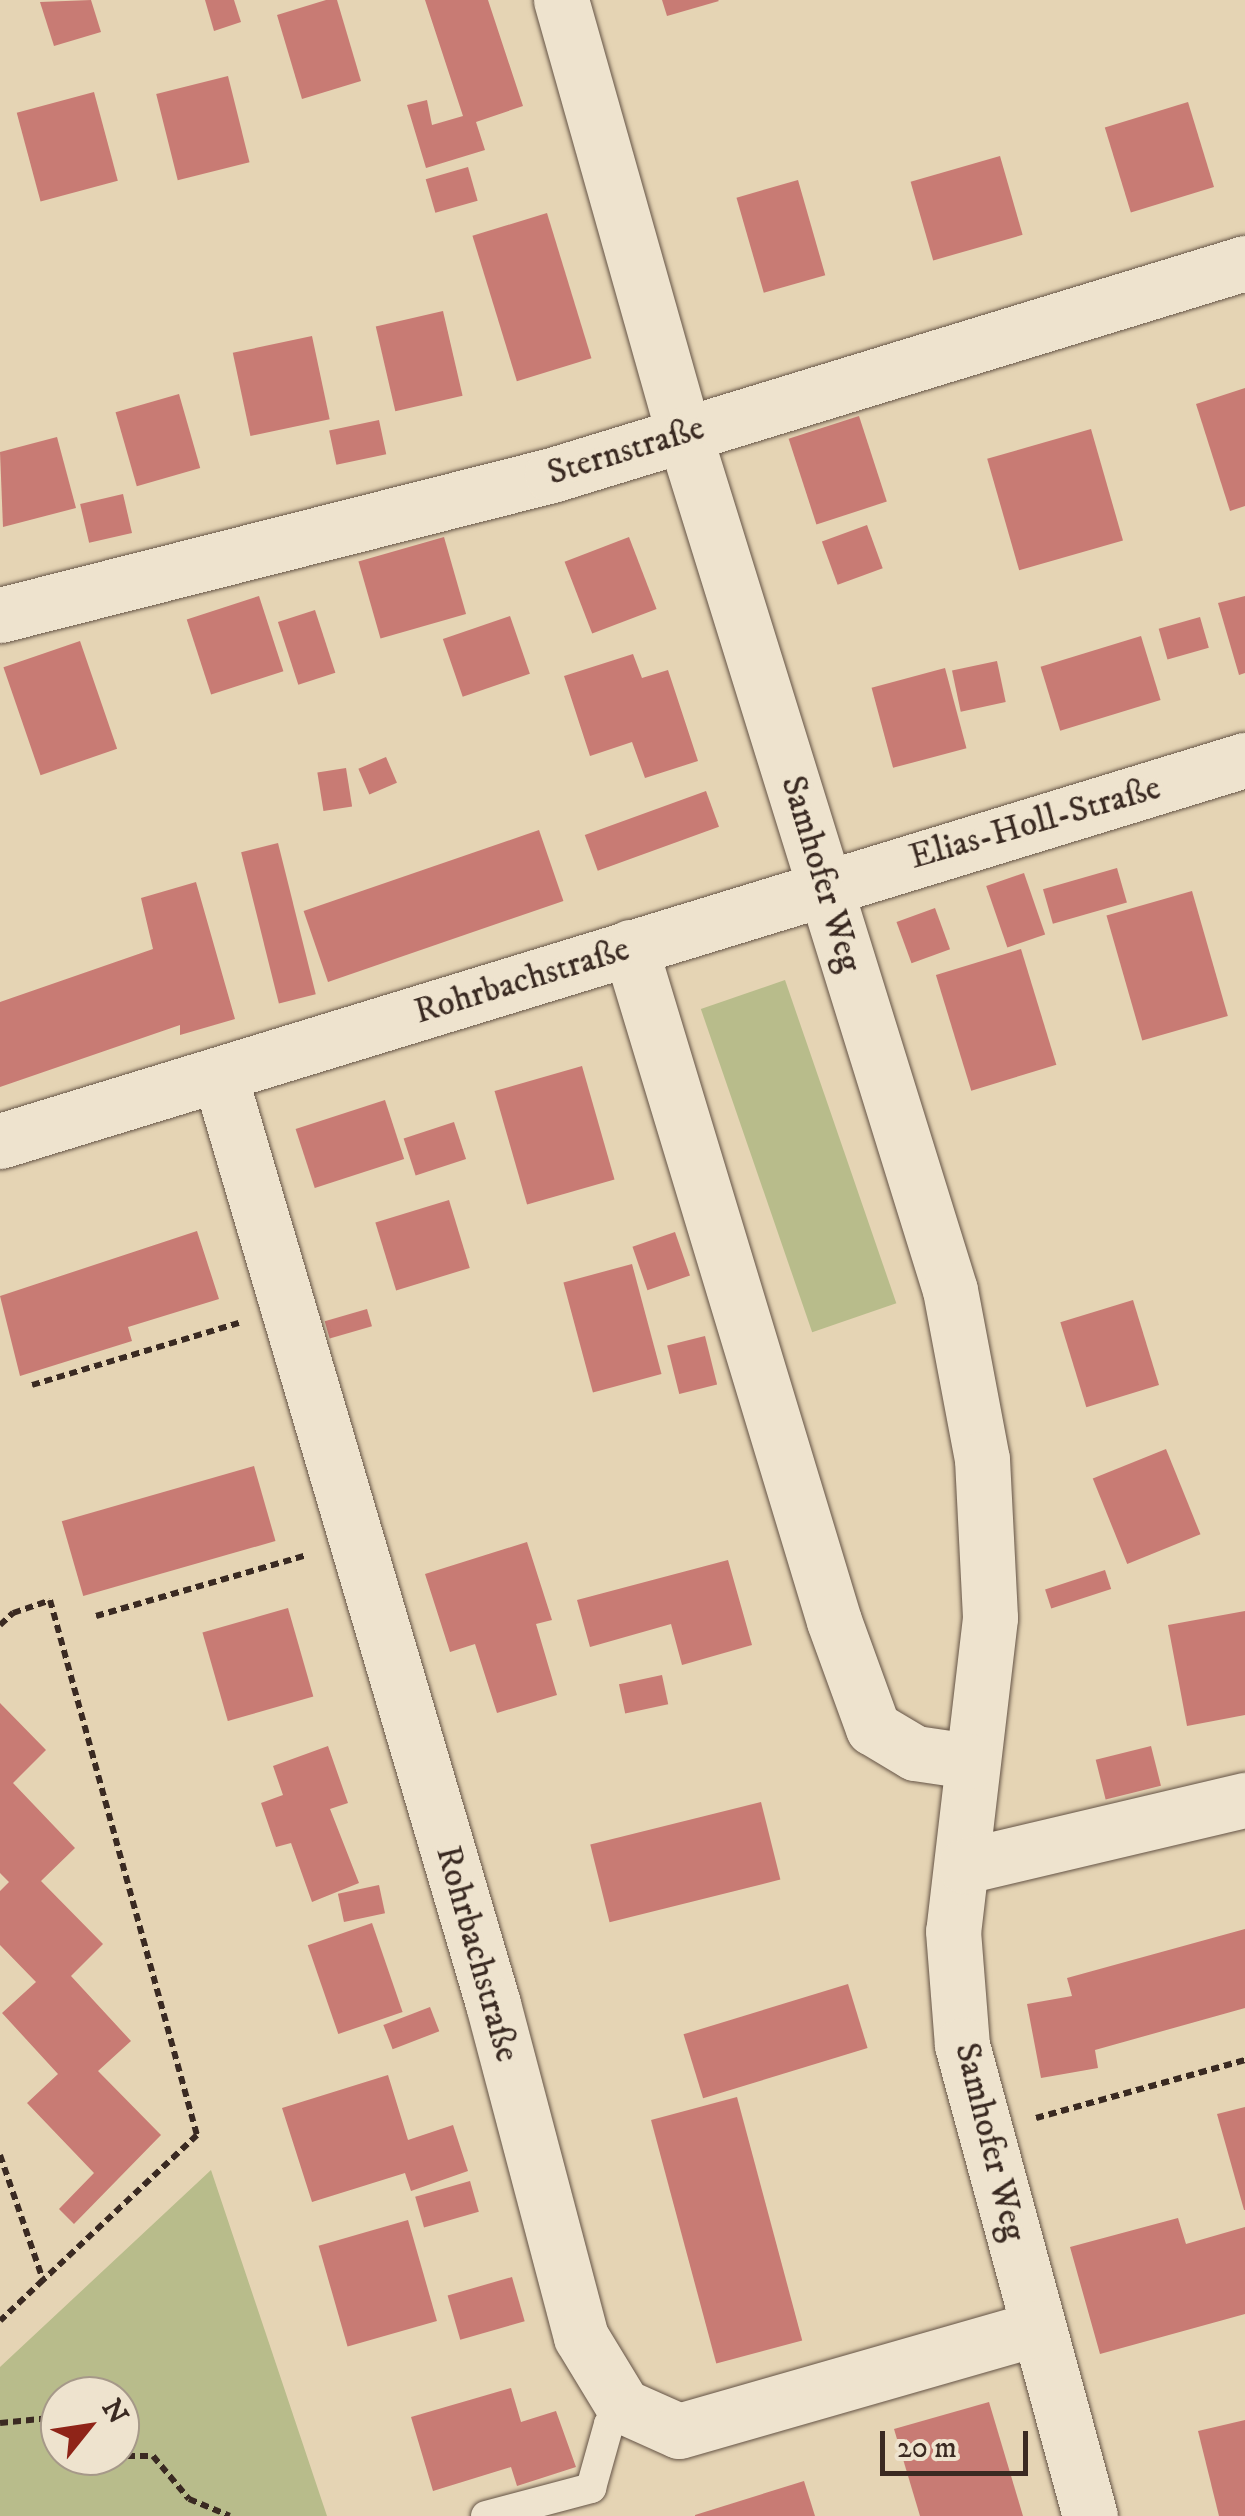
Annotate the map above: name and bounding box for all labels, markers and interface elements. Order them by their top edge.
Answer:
street label: Sternstraße [542,407,710,495]
street label: Elias-Holl-Straße [905,767,1165,879]
street label: Samhofer Weg [771,771,871,977]
street label: Rohrbachstraße [409,928,635,1034]
street label: Rohrbachstraße [426,1841,528,2067]
street label: Samhofer Weg [945,2039,1035,2245]
north arrow [40,2376,140,2476]
text: N [94,2393,136,2430]
scale bar [885,2411,1032,2473]
text: 20 m [897,2430,957,2467]

